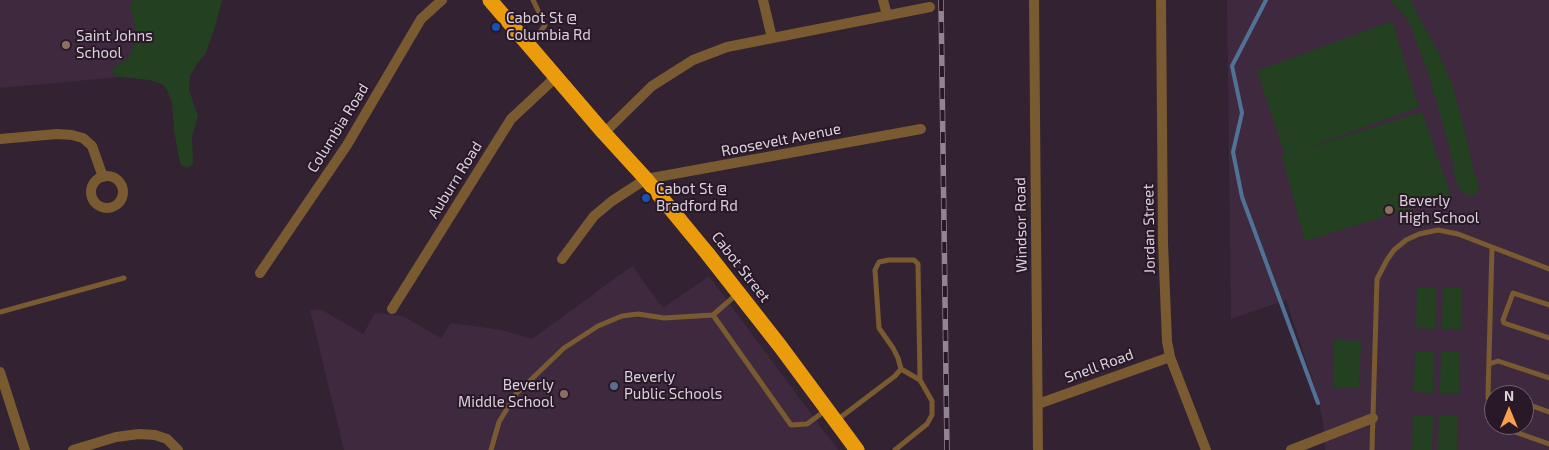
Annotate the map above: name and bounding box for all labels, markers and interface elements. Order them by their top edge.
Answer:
place label: Cabot St @ Columbia Rd [506,9,591,44]
marker: Cabot St @ Columbia Rd [490,21,502,33]
place label: Saint Johns School [76,27,153,62]
marker: Saint Johns School [60,39,72,51]
street label: Columbia Road [303,80,373,176]
street label: Roosevelt Avenue [720,120,842,160]
street label: Auburn Road [424,138,486,222]
street label: Windsor Road [1011,177,1031,273]
place label: Cabot St @ Bradford Rd [656,180,738,215]
street label: Jordan Street [1139,184,1159,274]
marker: Cabot St @ Bradford Rd [640,192,652,204]
place label: Beverly High School [1399,192,1479,227]
marker: Beverly High School [1383,204,1395,216]
street label: Cabot Street [708,228,774,306]
street label: Snell Road [1062,345,1136,387]
place label: Beverly Public Schools [624,368,722,403]
place label: Beverly Middle School [458,376,554,411]
marker: Beverly Public Schools [608,380,620,392]
north arrow [1484,385,1534,435]
text: N [1504,387,1514,404]
marker: Beverly Middle School [558,388,570,400]

